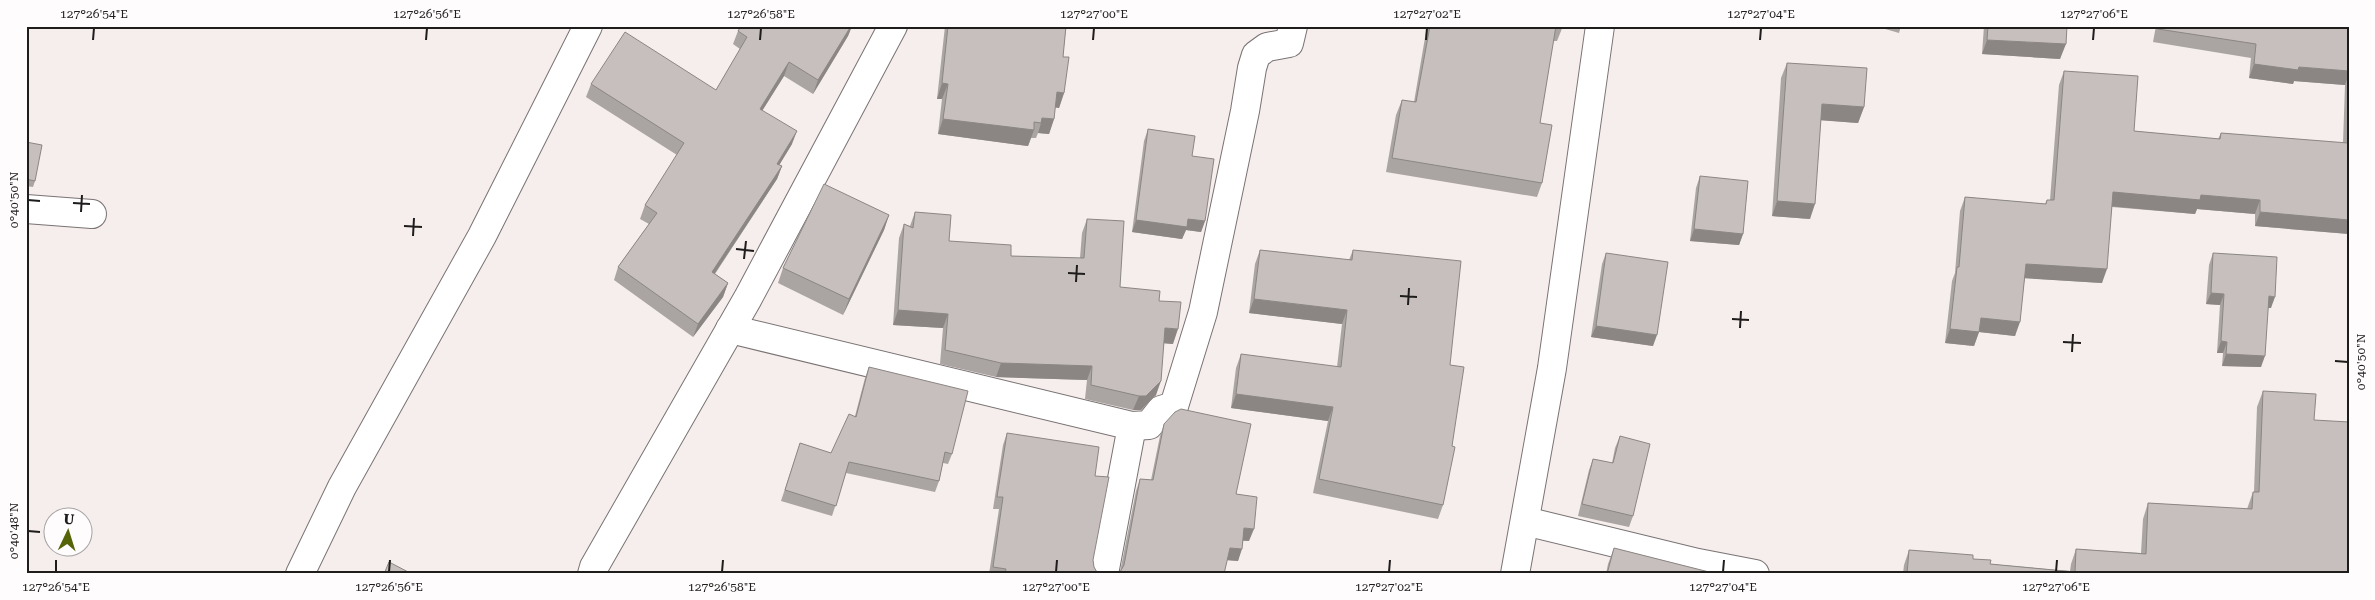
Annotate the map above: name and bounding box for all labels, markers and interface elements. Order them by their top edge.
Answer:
text: 127°26'54"E [60,7,128,21]
text: 127°26'56"E [393,7,461,21]
text: 127°26'58"E [727,7,795,21]
text: 127°27'00"E [1060,7,1128,21]
text: 127°27'02"E [1393,7,1461,21]
text: 127°27'04"E [1727,7,1795,21]
text: 127°27'06"E [2060,7,2128,21]
text: 0°40'50"N [7,171,21,228]
text: 0°40'50"N [2354,333,2368,390]
text: 0°40'48"N [7,502,21,559]
north arrow [42,508,92,558]
text: U [63,511,75,527]
text: 127°26'54"E [22,580,90,594]
text: 127°26'56"E [355,580,423,594]
text: 127°26'58"E [688,580,756,594]
text: 127°27'00"E [1022,580,1090,594]
text: 127°27'02"E [1355,580,1423,594]
text: 127°27'04"E [1689,580,1757,594]
text: 127°27'06"E [2022,580,2090,594]

